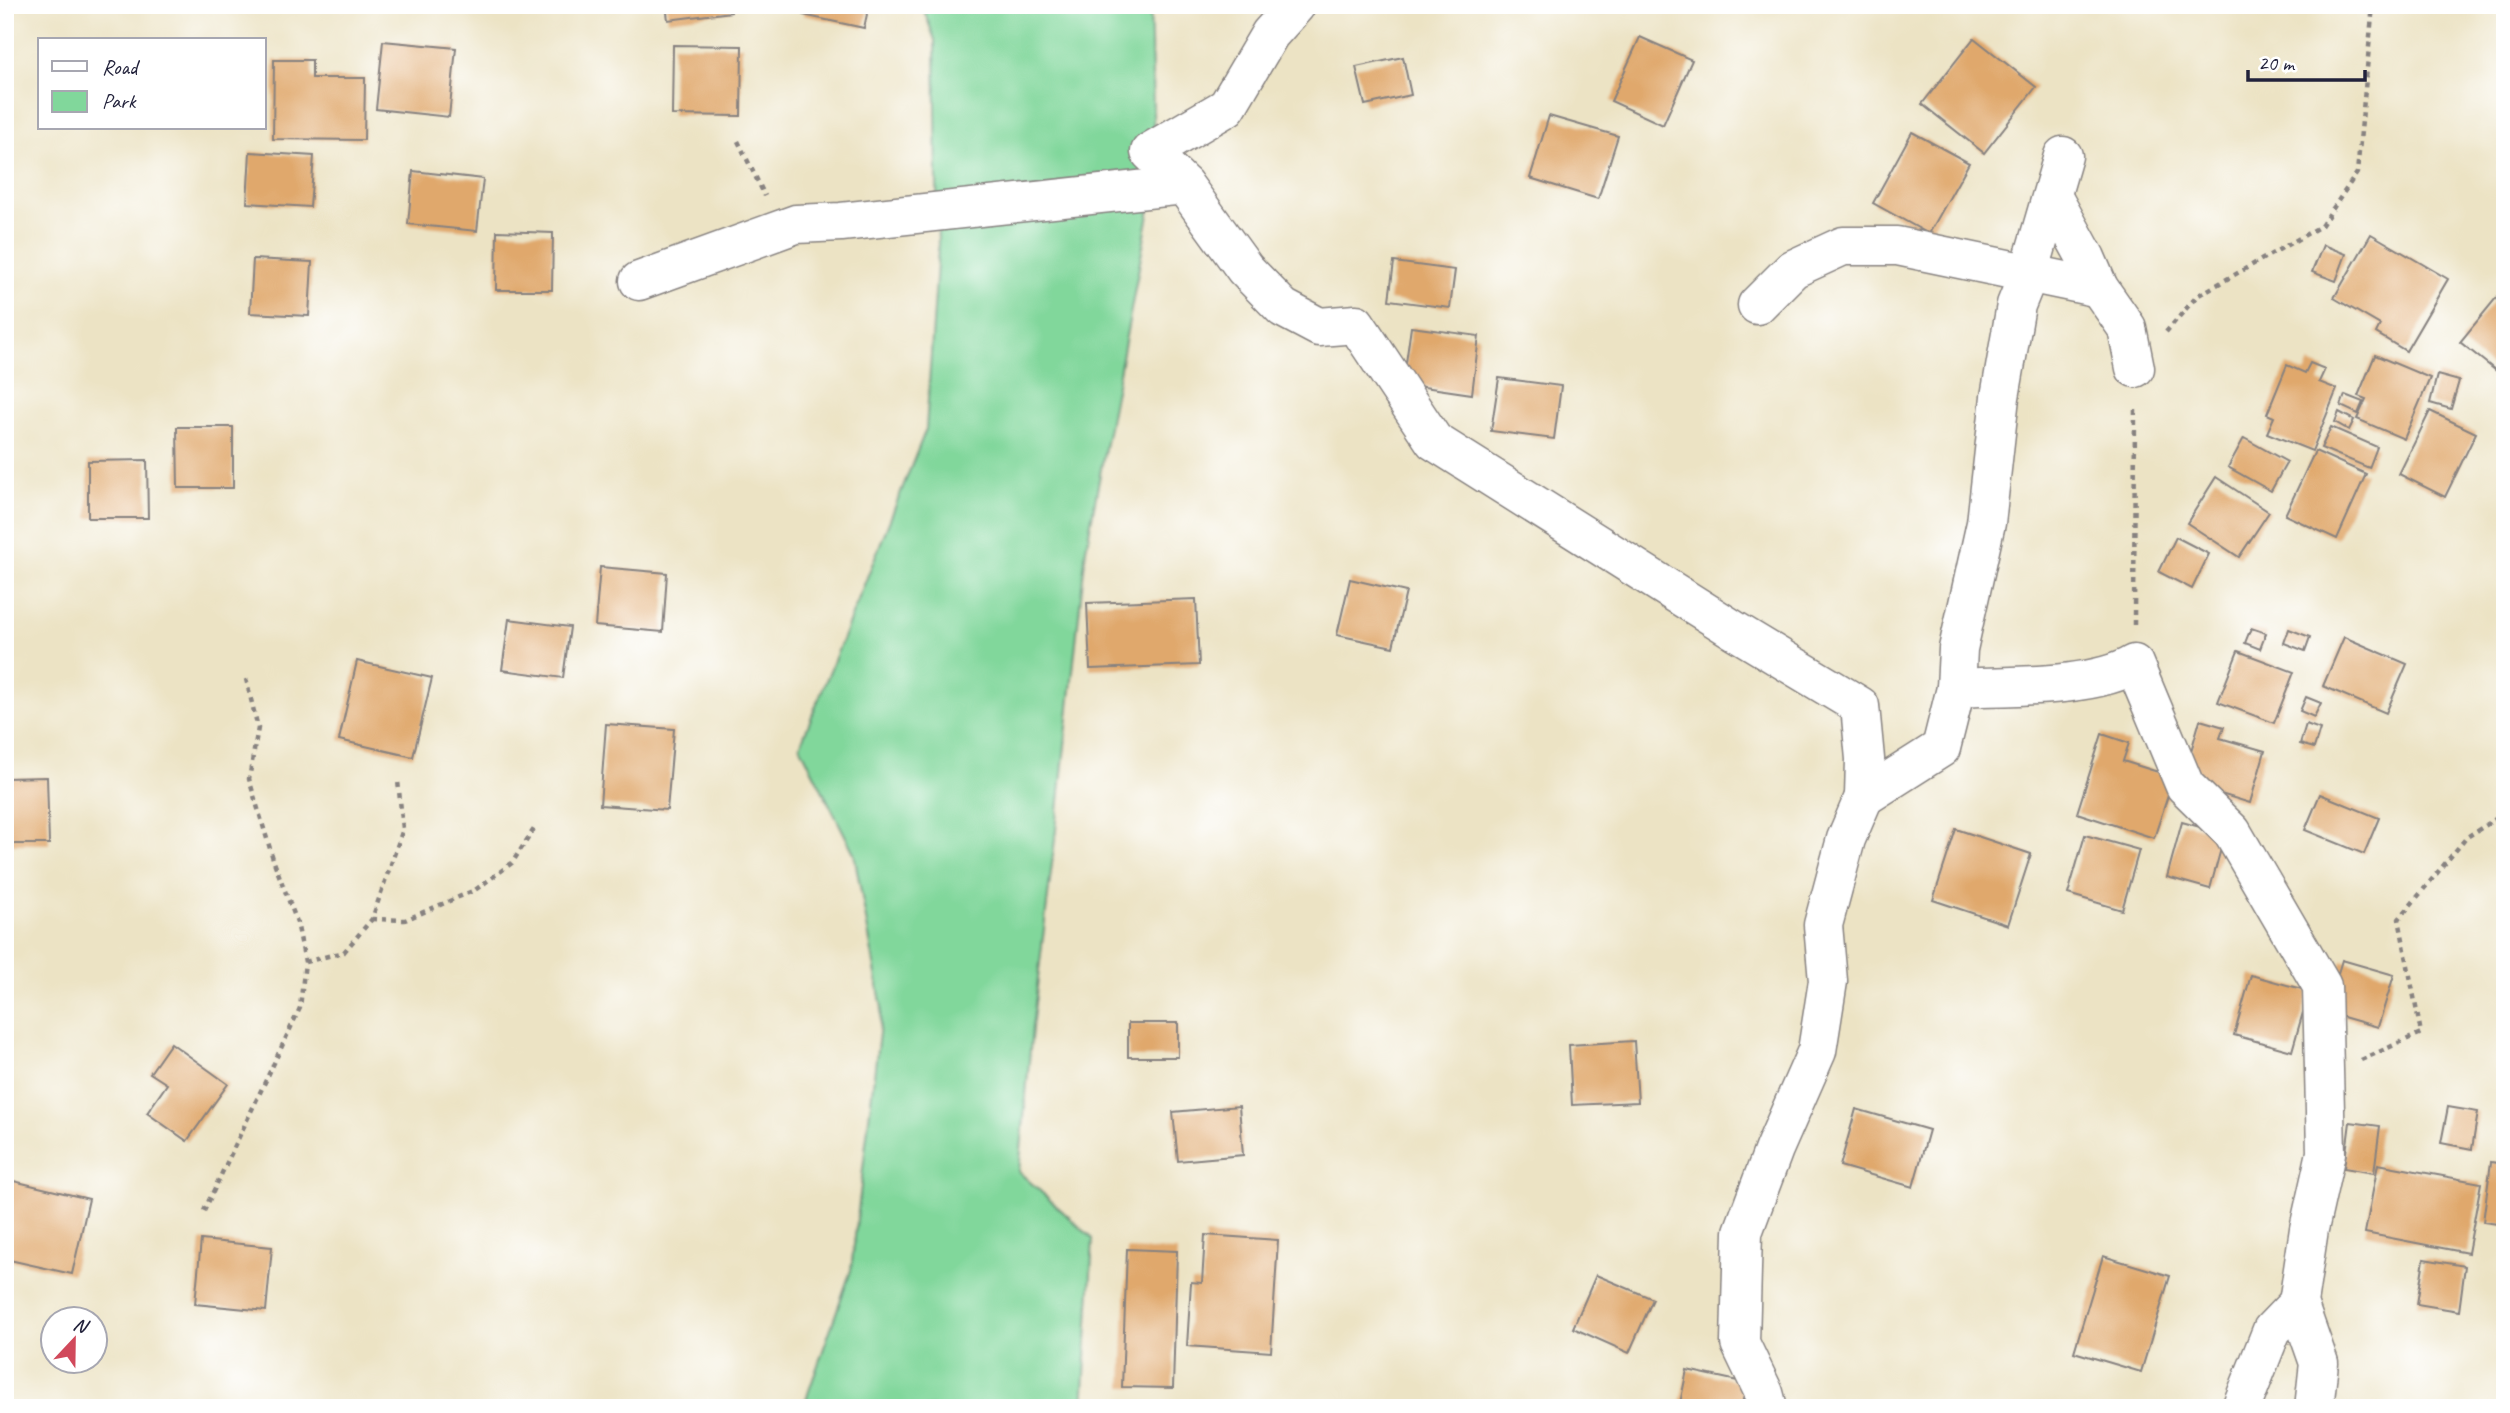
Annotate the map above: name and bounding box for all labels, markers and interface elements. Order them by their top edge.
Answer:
legend [38,38,266,130]
scale bar [2248,38,2365,82]
text: 20 m [2258,50,2296,76]
text: Road [102,54,141,80]
text: Park [102,88,137,114]
north arrow [38,1304,108,1374]
text: N [70,1312,93,1340]

